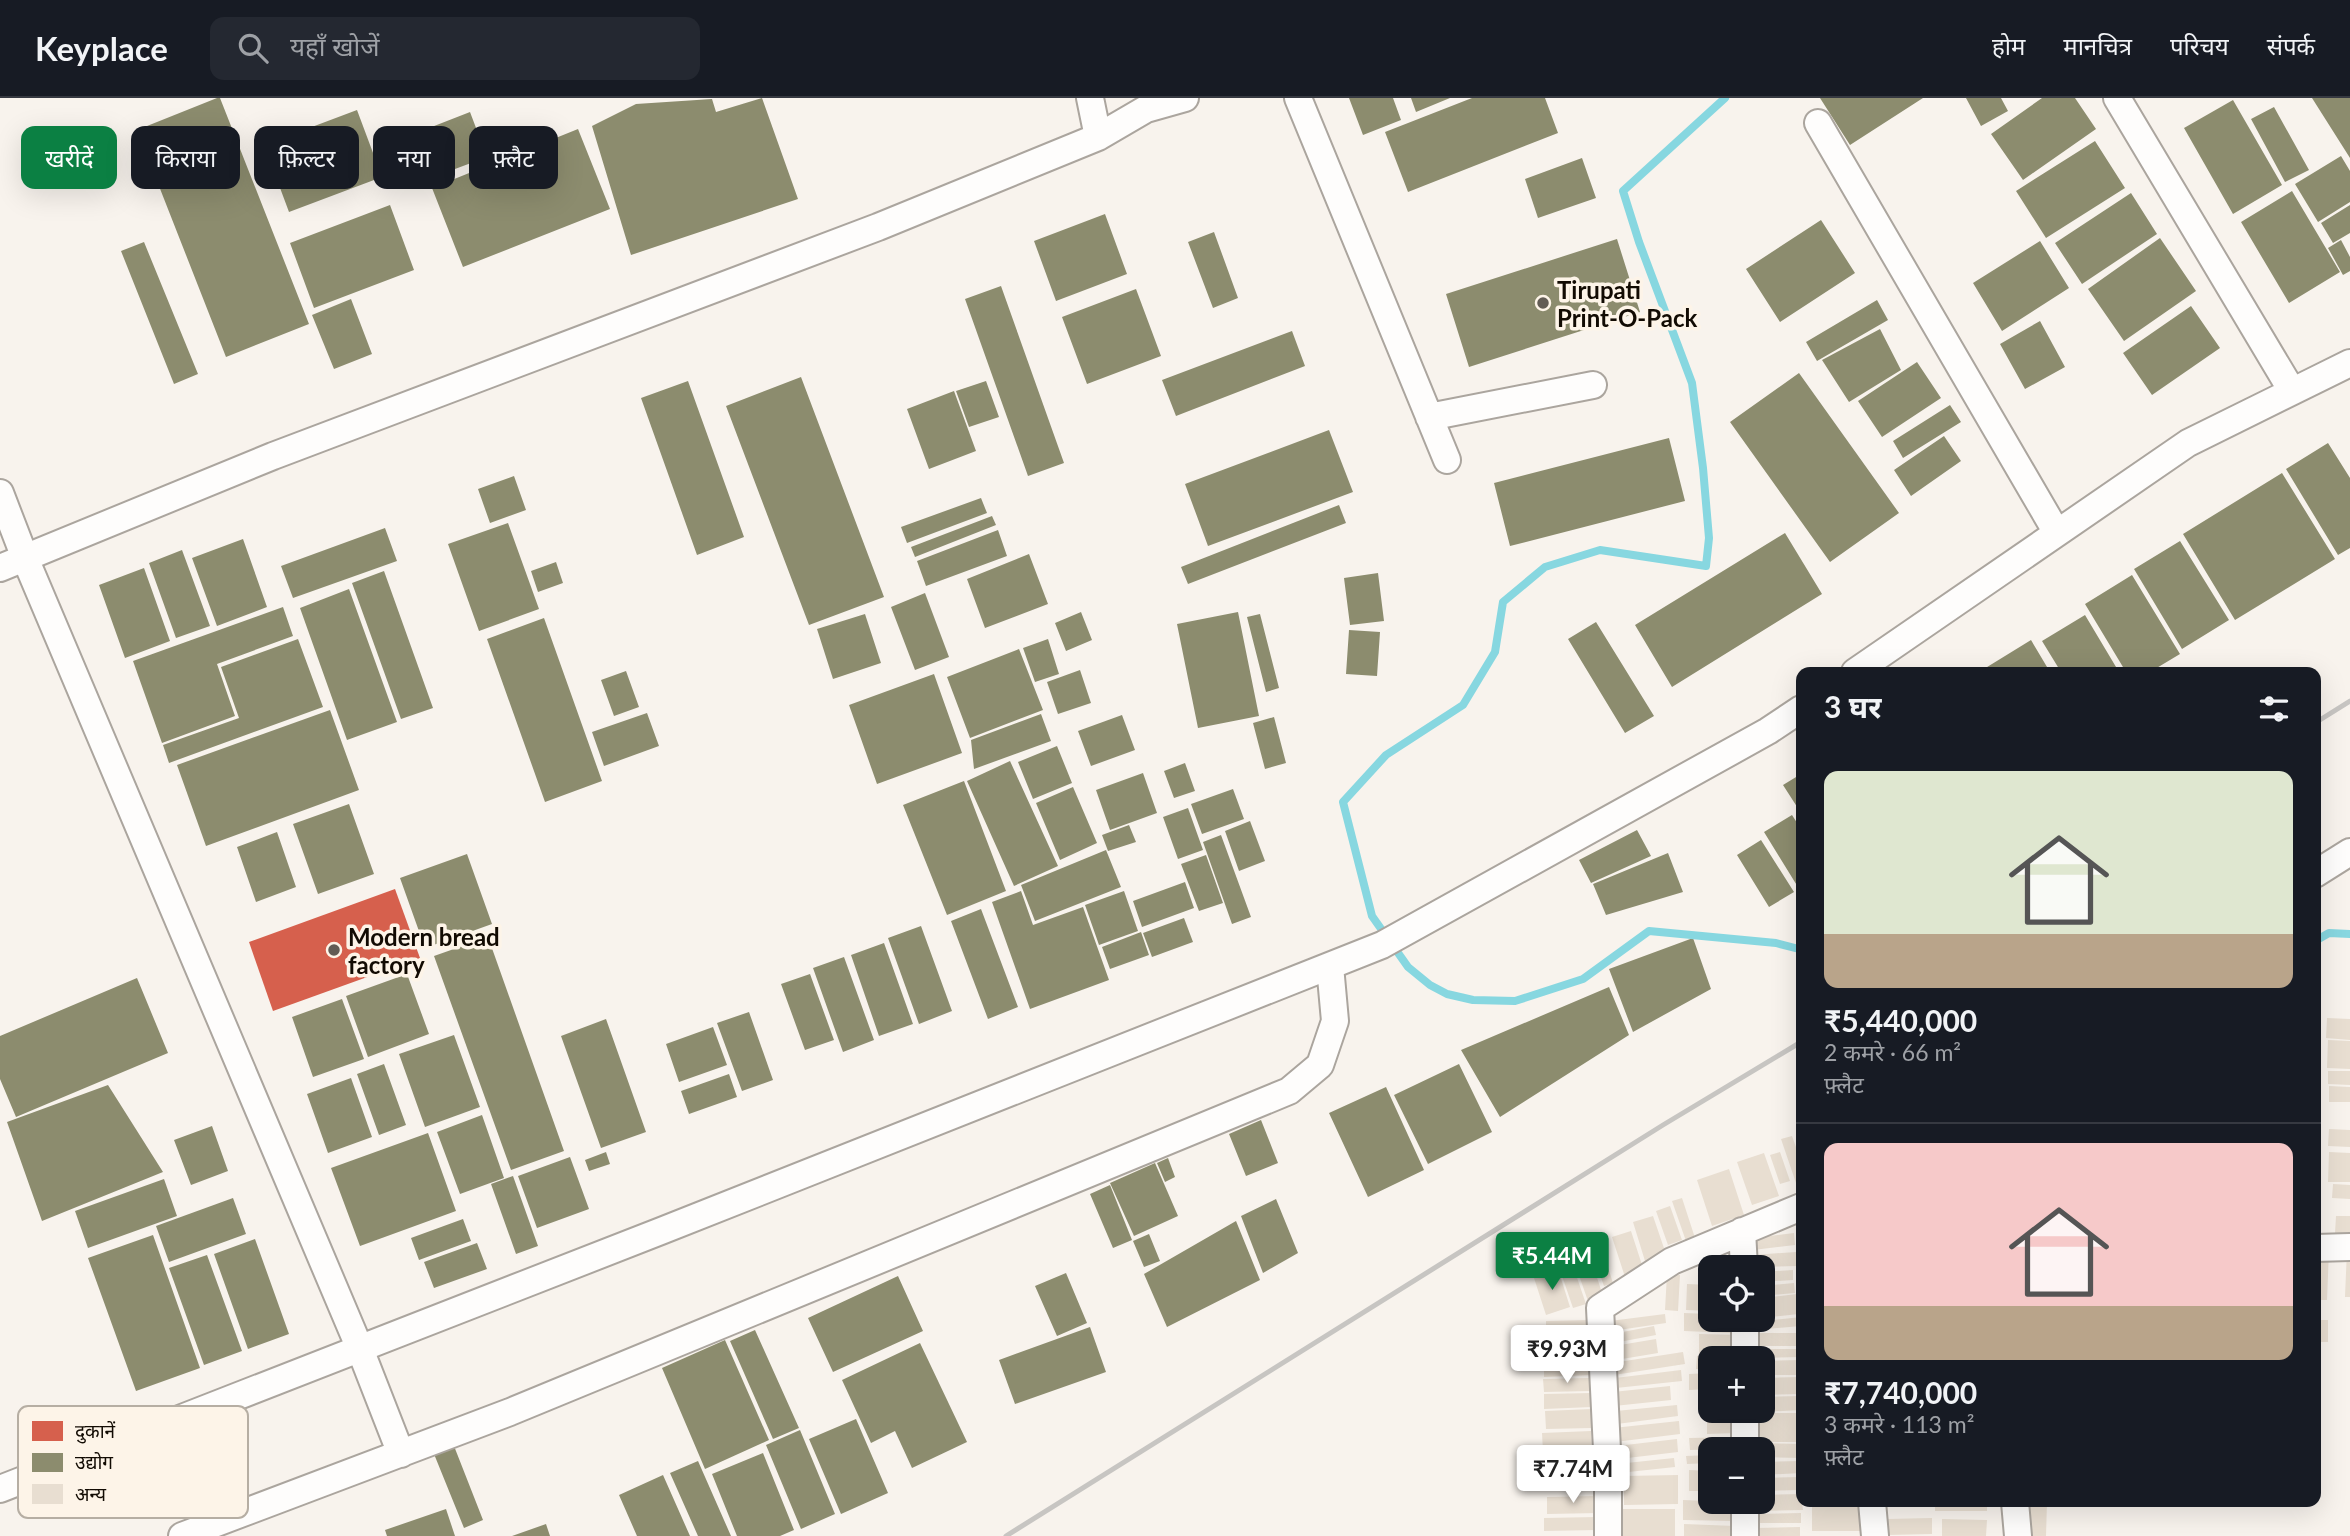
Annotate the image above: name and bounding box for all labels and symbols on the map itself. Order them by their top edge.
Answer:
place label: Tirupati Print-O-Pack [1557,275,1698,332]
marker: Tirupati Print-O-Pack [1535,295,1551,311]
place label: Modern bread factory [348,922,500,979]
marker: Modern bread factory [326,942,342,958]
pin: ₹5.44M [1495,1232,1609,1292]
pin: ₹9.93M [1510,1326,1624,1385]
legend [18,1406,248,1518]
text: दुकानें [75,1419,116,1444]
pin: ₹7.74M [1516,1446,1630,1505]
text: उद्योग [75,1450,113,1473]
text: अन्य [75,1482,107,1505]

